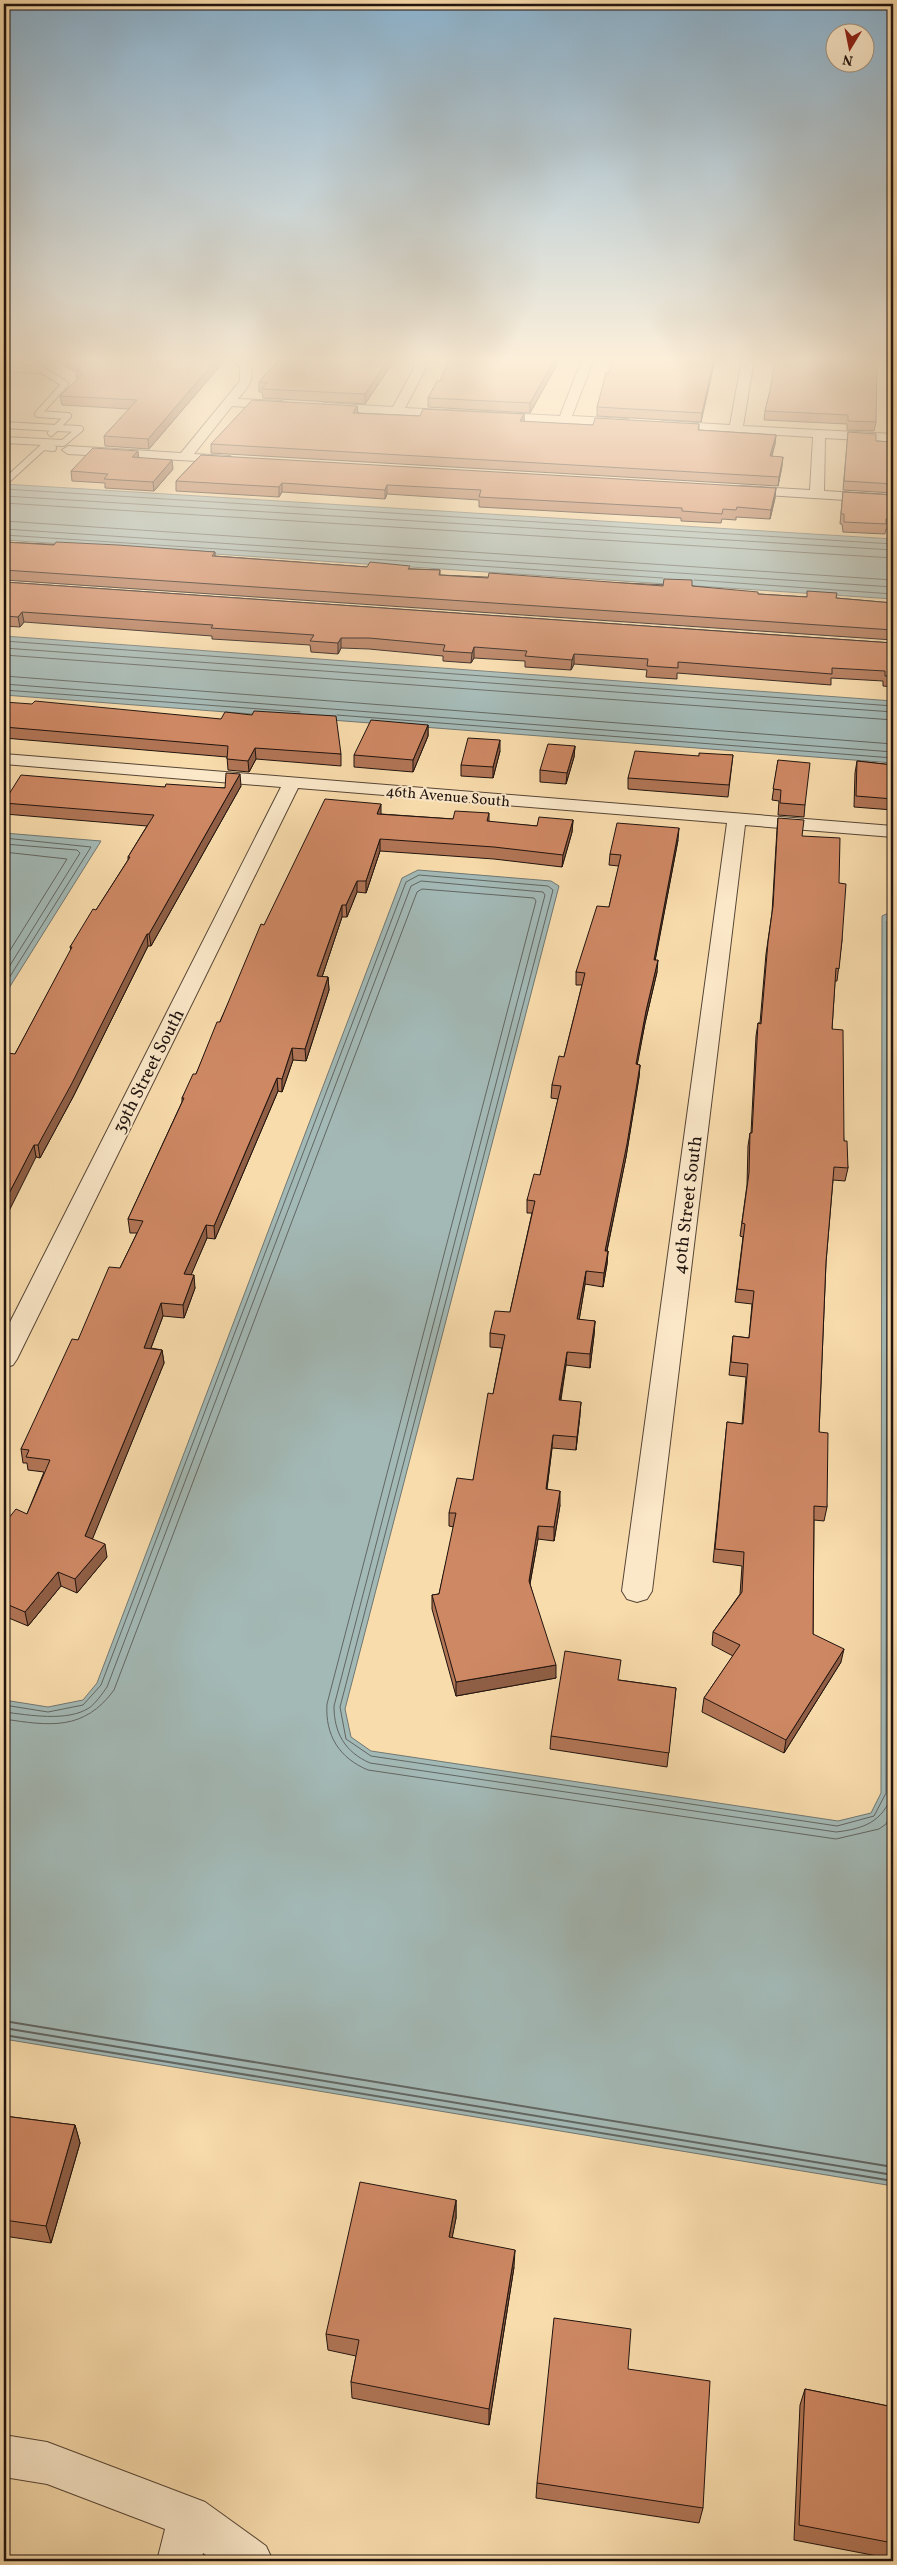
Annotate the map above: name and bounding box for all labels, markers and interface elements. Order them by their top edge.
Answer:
north arrow [824,22,874,72]
text: N [841,49,855,70]
street label: 46th Avenue South [385,782,511,813]
street label: 39th Street South [107,1005,192,1138]
street label: 40th Street South [668,1134,709,1276]

